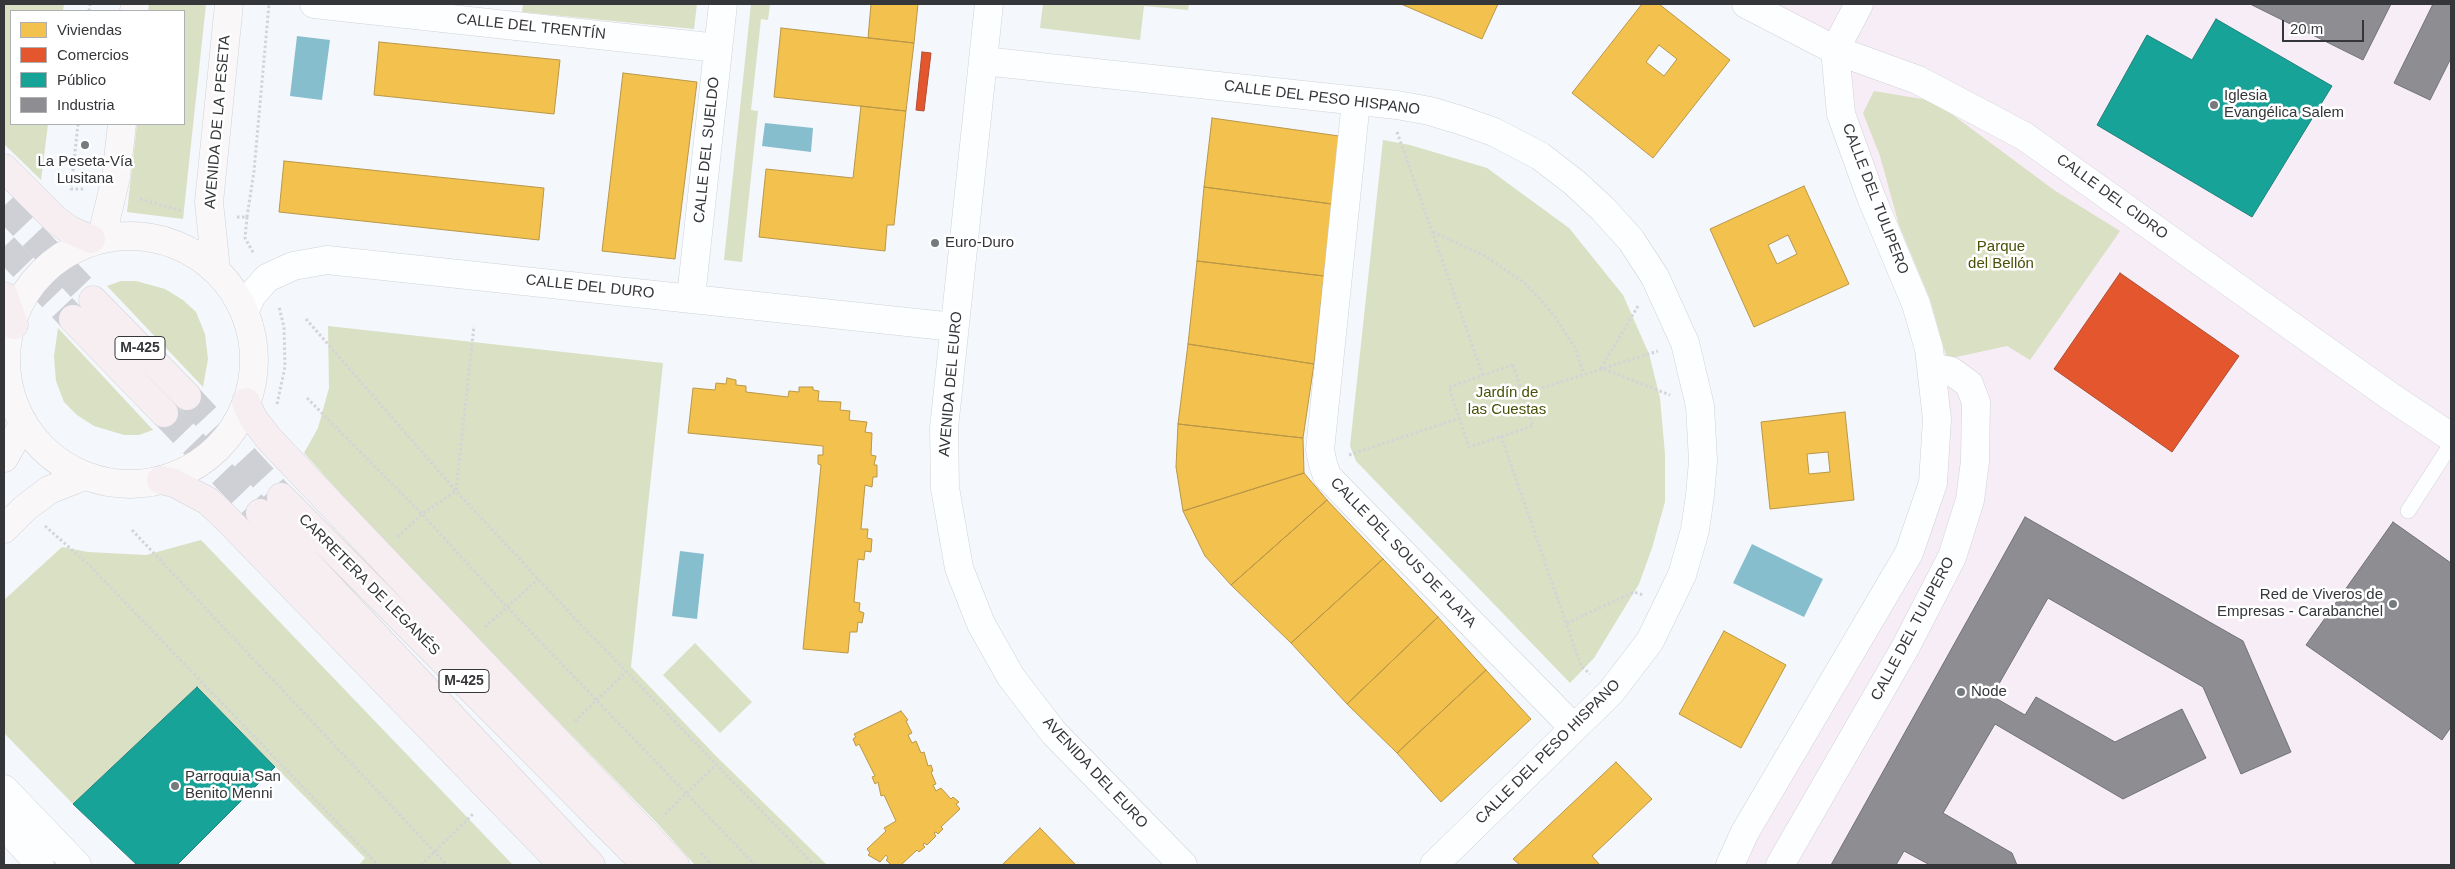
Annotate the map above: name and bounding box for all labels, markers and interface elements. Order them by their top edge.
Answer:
legend [10,10,185,125]
street label: CALLE DEL TRENTÍN [455,10,607,44]
scale bar [2285,10,2368,42]
text: 20 m [2290,20,2323,37]
text: Viviendas [57,21,122,38]
street label: AVENIDA DE LA PESETA [201,34,235,210]
text: Comercios [57,46,129,63]
text: Público [57,71,106,88]
street label: CALLE DEL SUELDO [690,76,724,224]
street label: CALLE DEL PESO HISPANO [1223,77,1421,119]
place label: Iglesia Evangélica Salem [2224,87,2344,122]
text: Industria [57,96,115,113]
marker: Iglesia Evangélica Salem [2208,99,2220,111]
street label: CALLE DEL TULIPERO [1838,121,1912,277]
marker: La Peseta-Vía Lusitana [79,139,91,151]
street label: CALLE DEL CIDRO [2053,151,2171,243]
place label: La Peseta-Vía Lusitana [37,153,133,188]
place label: Euro-Duro [945,234,1014,252]
marker: Euro-Duro [929,237,941,249]
park label: Parque del Bellón [1968,238,2034,273]
street label: CALLE DEL DURO [525,271,655,303]
street label: AVENIDA DEL EURO [936,311,966,457]
road number: M-425 [115,336,165,359]
park label: Jardín de las Cuestas [1468,384,1546,419]
street label: CALLE DEL SOUS DE PLATA [1326,474,1480,632]
street label: CARRETERA DE LEGANÉS [295,511,443,659]
street label: CALLE DEL TULIPERO [1867,554,1959,704]
place label: Red de Viveros de Empresas - Carabanchel [2217,586,2383,621]
marker: Red de Viveros de Empresas - Carabanchel [2387,598,2399,610]
road number: M-425 [439,669,489,692]
street label: CALLE DEL PESO HISPANO [1472,676,1624,828]
place label: Node [1971,683,2007,701]
marker: Node [1955,686,1967,698]
street label: AVENIDA DEL EURO [1039,714,1151,832]
place label: Parroquia San Benito Menni [185,768,281,803]
marker: Parroquia San Benito Menni [169,780,181,792]

